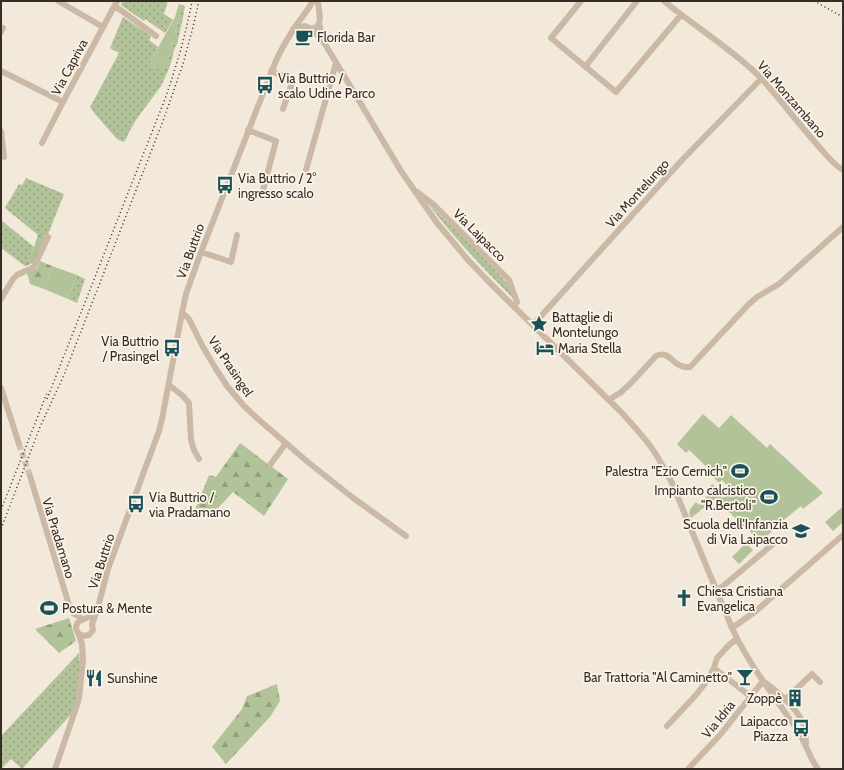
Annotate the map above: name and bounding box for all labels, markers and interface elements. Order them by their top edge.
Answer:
cafe icon: Florida Bar [294,27,314,47]
place label: Florida Bar [317,29,376,45]
street label: Via Capriva [48,36,91,98]
street label: Via Monzambano [754,57,830,141]
place label: Via Buttrio / scalo Udine Parco [278,70,375,101]
bus stop icon: Via Buttrio / scalo Udine Parco [255,75,275,95]
street label: Via Montelungo [602,155,672,231]
place label: Via Buttrio / 2° ingresso scalo [238,170,317,201]
bus stop icon: Via Buttrio / 2° ingresso scalo [215,175,235,195]
street label: Via Laipacco [450,205,510,265]
street label: Via Buttrio [173,221,207,281]
place label: Battaglie di Montelungo [552,309,618,340]
place icon: Battaglie di Montelungo [529,314,549,334]
place label: Via Buttrio / Prasingel [101,333,159,364]
street label: Via Prasingel [205,333,257,399]
bus stop icon: Via Buttrio / Prasingel [162,338,182,358]
hotel icon: Maria Stella [535,338,555,358]
place label: Maria Stella [558,340,622,356]
sports icon: Palestra "Ezio Cernich" [730,461,750,481]
place label: Palestra "Ezio Cernich" [605,463,727,479]
place label: Impianto calcistico "R.Bertoli" [654,482,756,513]
sports icon: Impianto calcistico "R.Bertoli" [759,487,779,507]
place label: Via Buttrio / via Pradamano [149,489,230,520]
bus stop icon: Via Buttrio / via Pradamano [126,494,146,514]
street label: Via Pradamano [39,496,79,580]
place label: Scuola dell'Infanzia di Via Laipacco [683,516,789,547]
school or university icon: Scuola dell'Infanzia di Via Laipacco [791,521,811,541]
street label: Via Buttrio [84,531,118,591]
place label: Chiesa Cristiana Evangelica [697,583,784,614]
church icon: Chiesa Cristiana Evangelica [674,588,694,608]
sports icon: Postura & Mente [39,598,59,618]
place label: Postura & Mente [62,600,153,616]
bar icon: Bar Trattoria "Al Caminetto" [735,667,755,687]
restaurant icon: Sunshine [84,668,104,688]
place label: Bar Trattoria "Al Caminetto" [584,669,732,685]
place label: Sunshine [107,670,158,686]
building icon: Zoppè [785,688,805,708]
place label: Zoppè [747,690,782,706]
street label: Via Idria [698,696,738,741]
place label: Laipacco Piazza [740,713,789,744]
bus stop icon: Laipacco Piazza [791,718,811,738]

